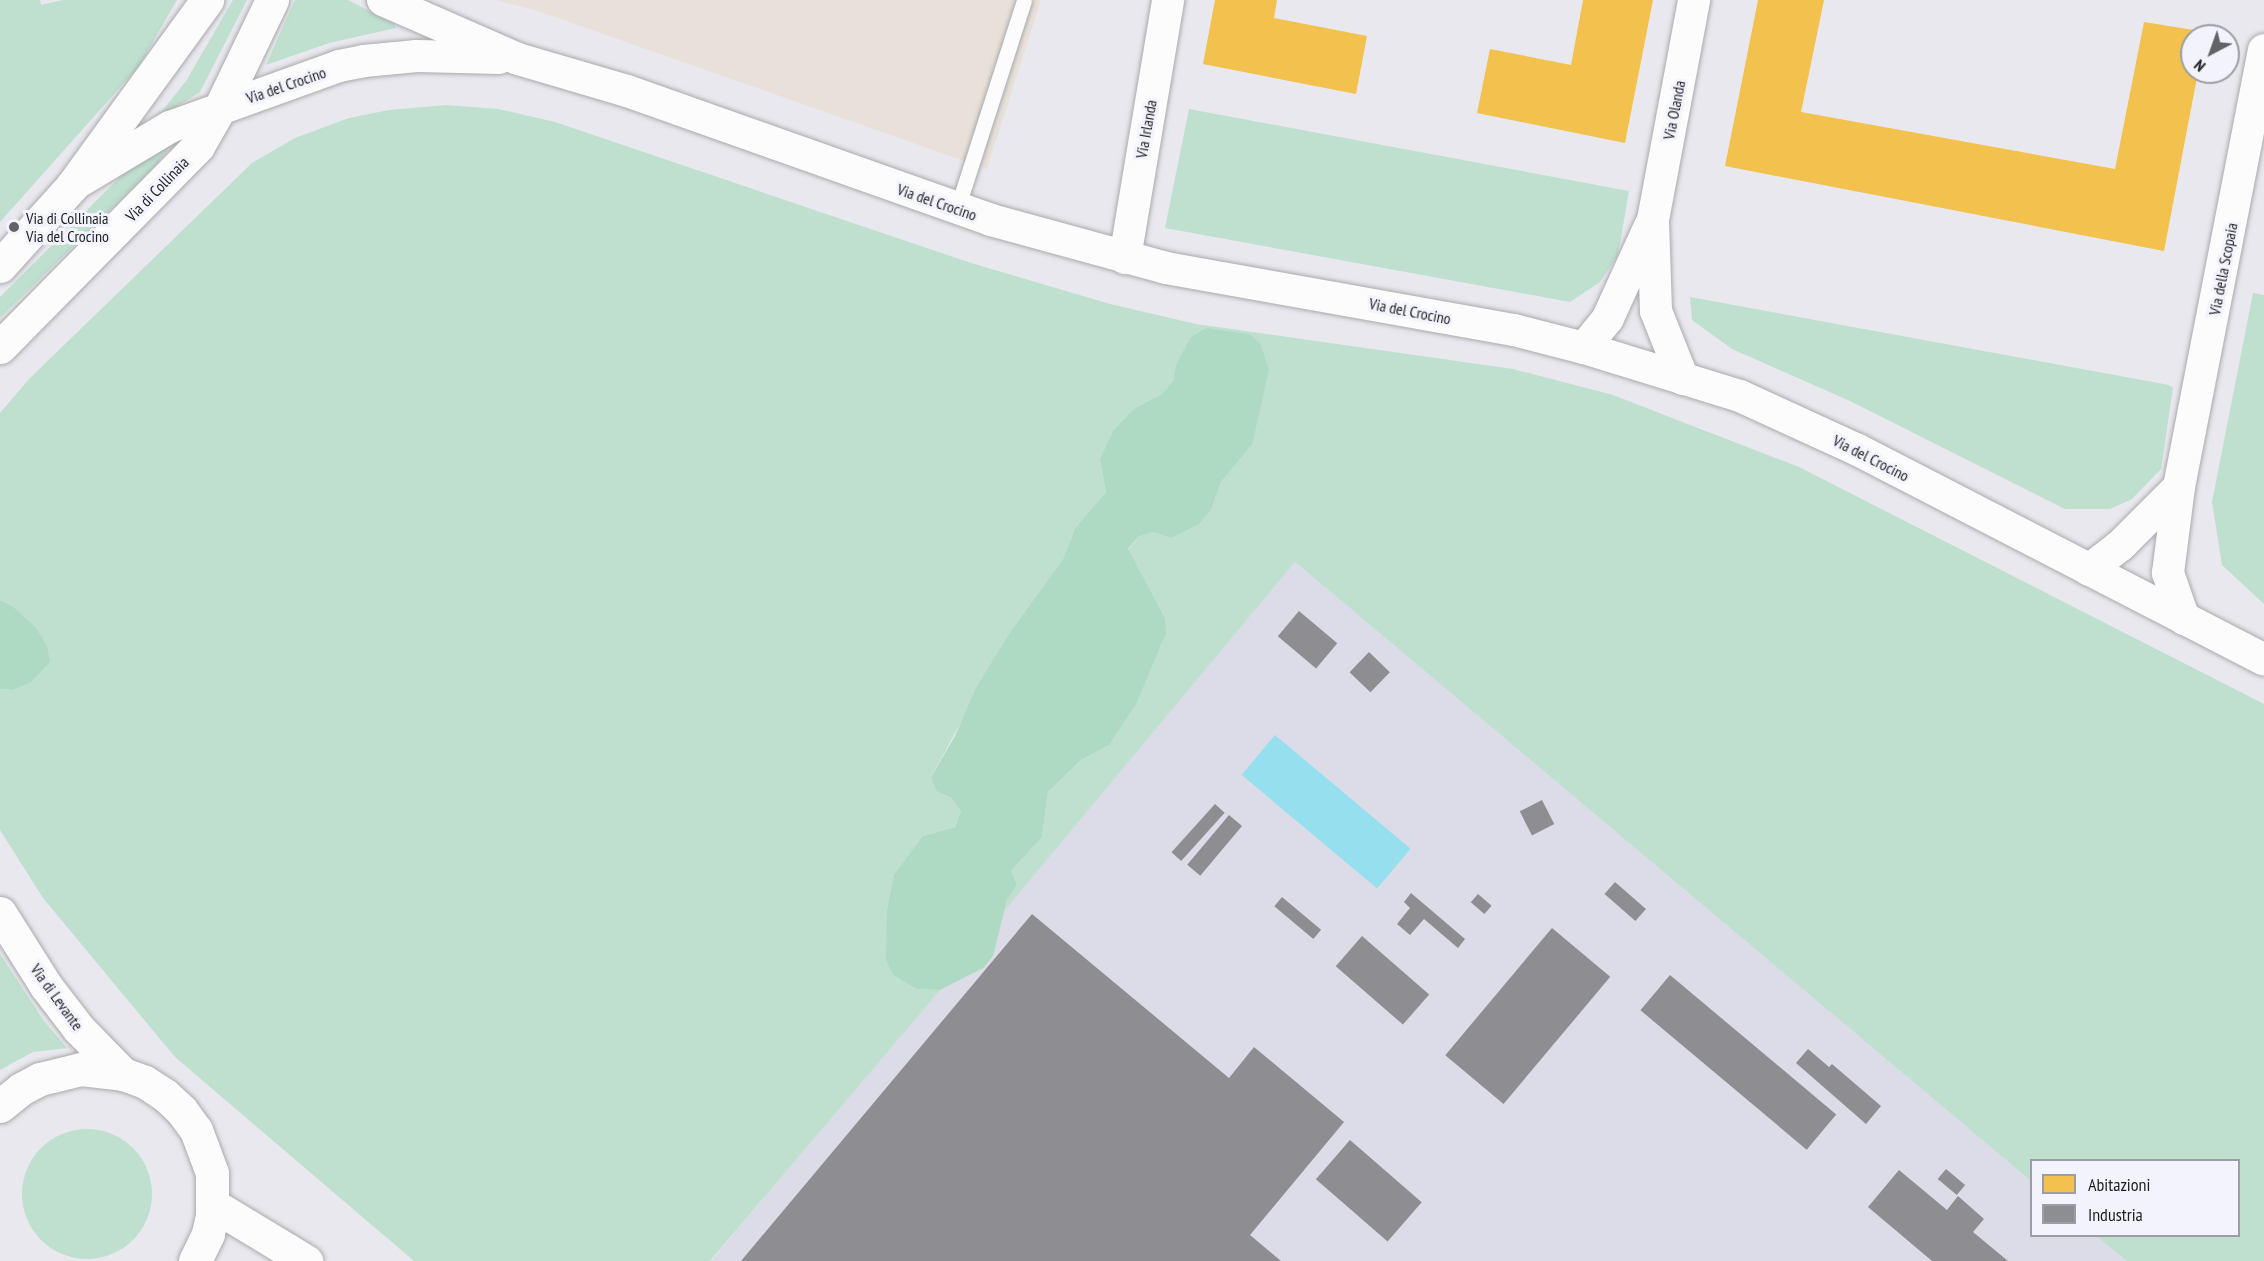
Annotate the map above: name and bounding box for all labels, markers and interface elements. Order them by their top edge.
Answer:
north arrow [2180,24,2240,84]
text: N [2190,56,2209,76]
street label: Via del Crocino [244,62,328,108]
street label: Via Olanda [1659,79,1689,141]
street label: Via Irlanda [1131,98,1161,160]
street label: Via di Collinaia [121,153,193,225]
street label: Via del Crocino [895,179,979,225]
place label: Via di Collinaia Via del Crocino [26,208,109,246]
marker: Via di Collinaia Via del Crocino [7,220,21,234]
street label: Via della Scopaia [2205,221,2241,317]
street label: Via del Crocino [1368,294,1452,328]
street label: Via del Crocino [1830,431,1912,485]
street label: Via di Levante [27,960,87,1034]
legend [2030,1159,2240,1237]
text: Abitazioni [2088,1173,2150,1196]
text: Industria [2088,1203,2143,1226]

